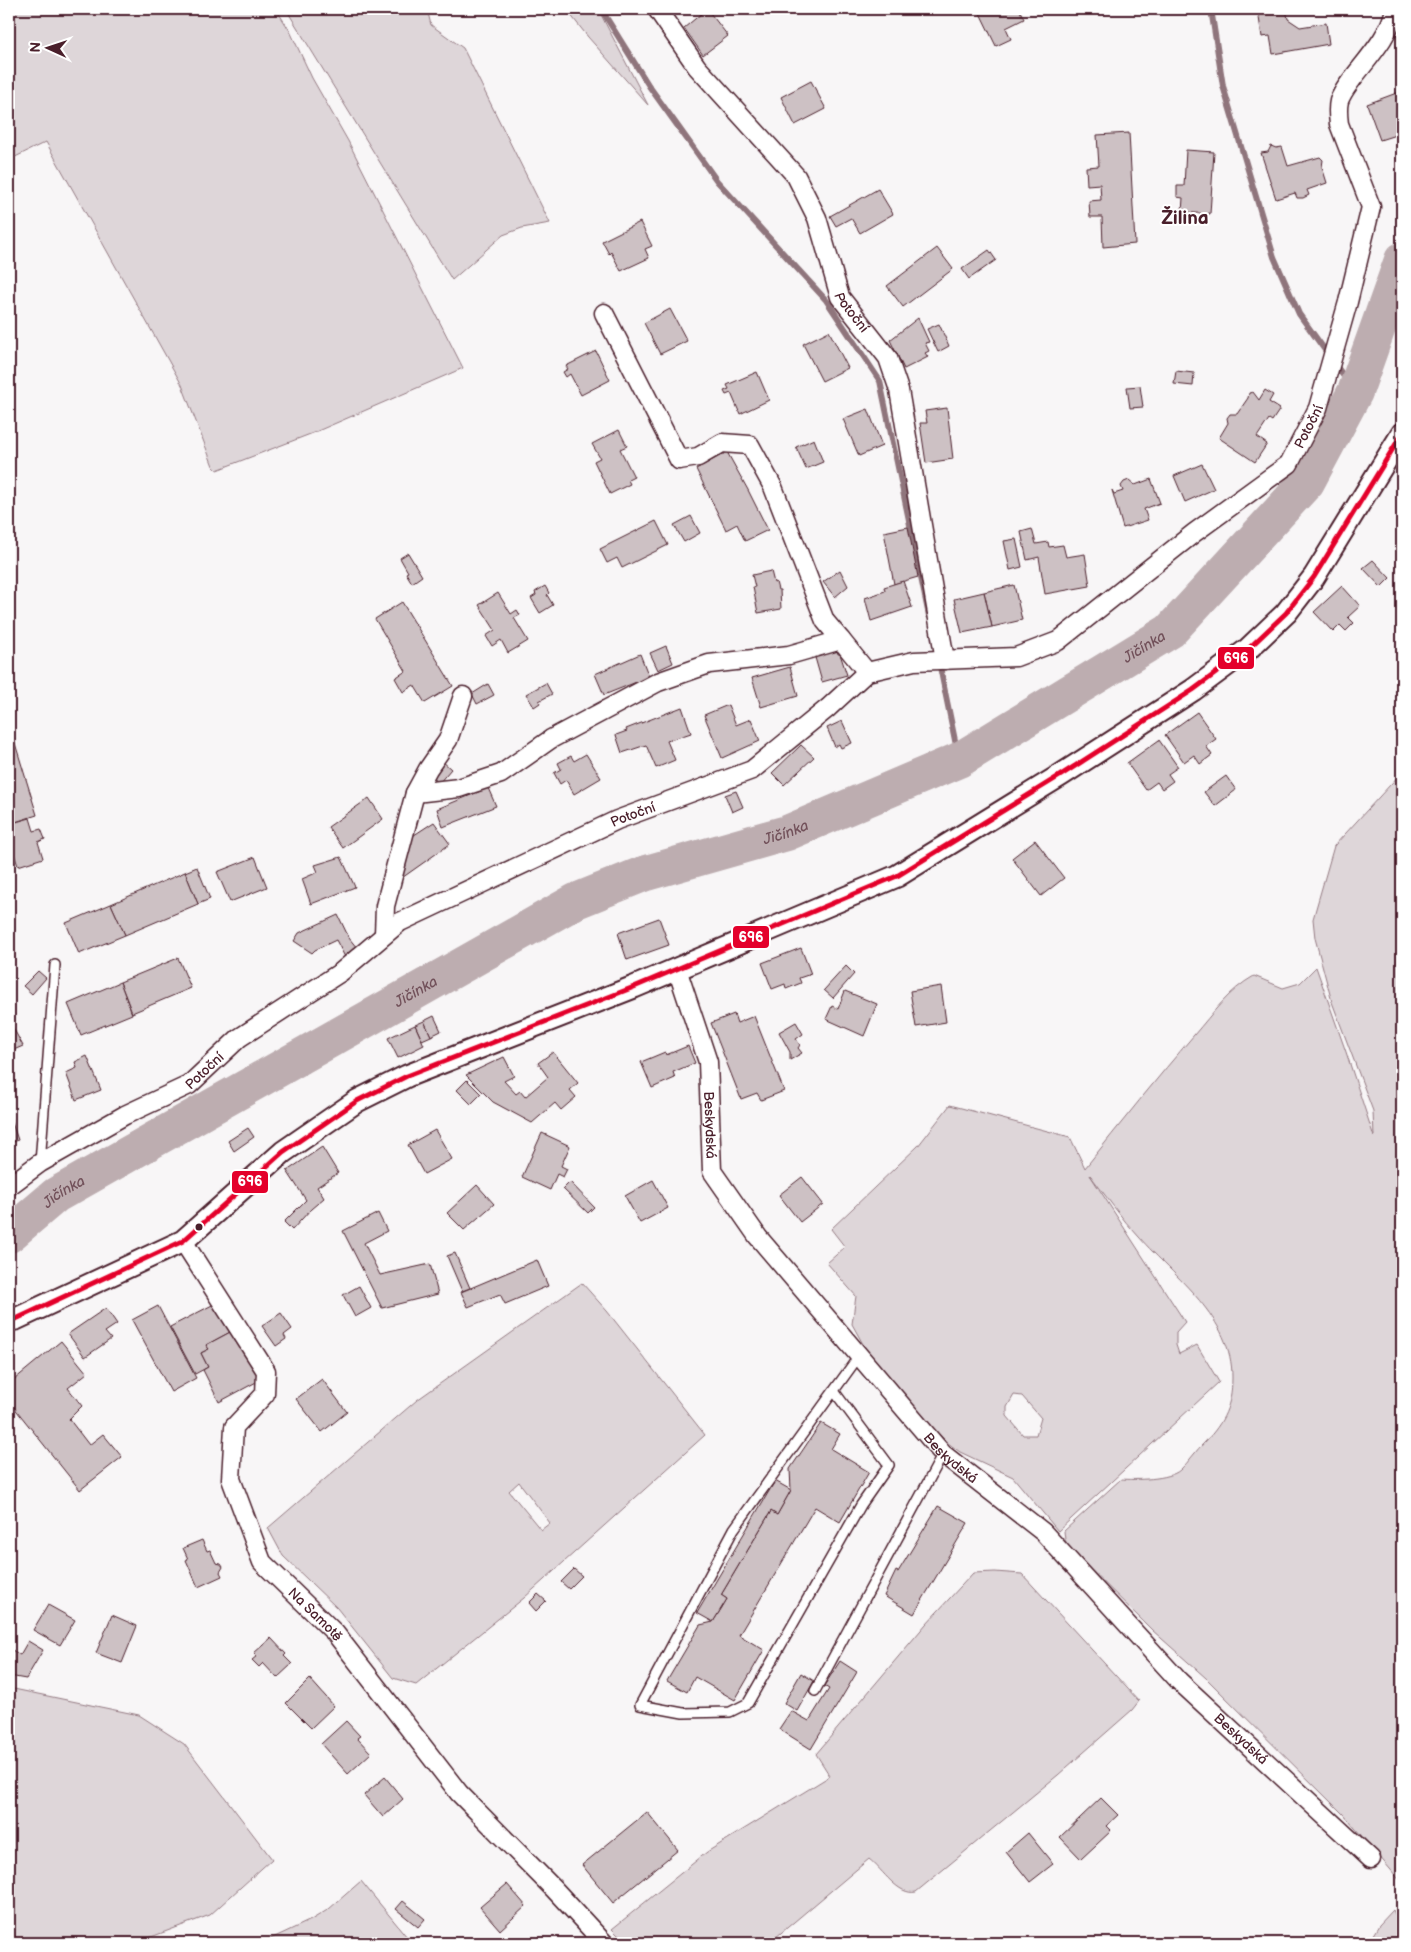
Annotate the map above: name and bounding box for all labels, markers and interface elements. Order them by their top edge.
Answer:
north arrow [22,22,72,72]
text: N [27,42,44,53]
district label: Žilina [1161,206,1209,230]
street label: Potoční [831,291,873,336]
street label: Potoční [1290,402,1327,451]
water label: Jičínka [1118,626,1169,668]
line badge: 696 [1217,646,1255,670]
text: 696 [1223,650,1249,667]
street label: Potoční [608,798,658,830]
water label: Jičínka [760,815,811,849]
line badge: 696 [732,925,770,949]
text: 696 [738,929,764,946]
water label: Jičínka [390,972,441,1012]
street label: Potoční [182,1048,228,1093]
street label: Beskydská [701,1091,720,1159]
line badge: 696 [231,1170,269,1194]
water label: Jičínka [38,1171,88,1213]
text: 696 [237,1173,263,1190]
unlabelled marker [194,1222,204,1232]
street label: Beskydská [920,1429,981,1487]
street label: Na Samotě [285,1584,347,1644]
street label: Beskydská [1211,1709,1272,1768]

